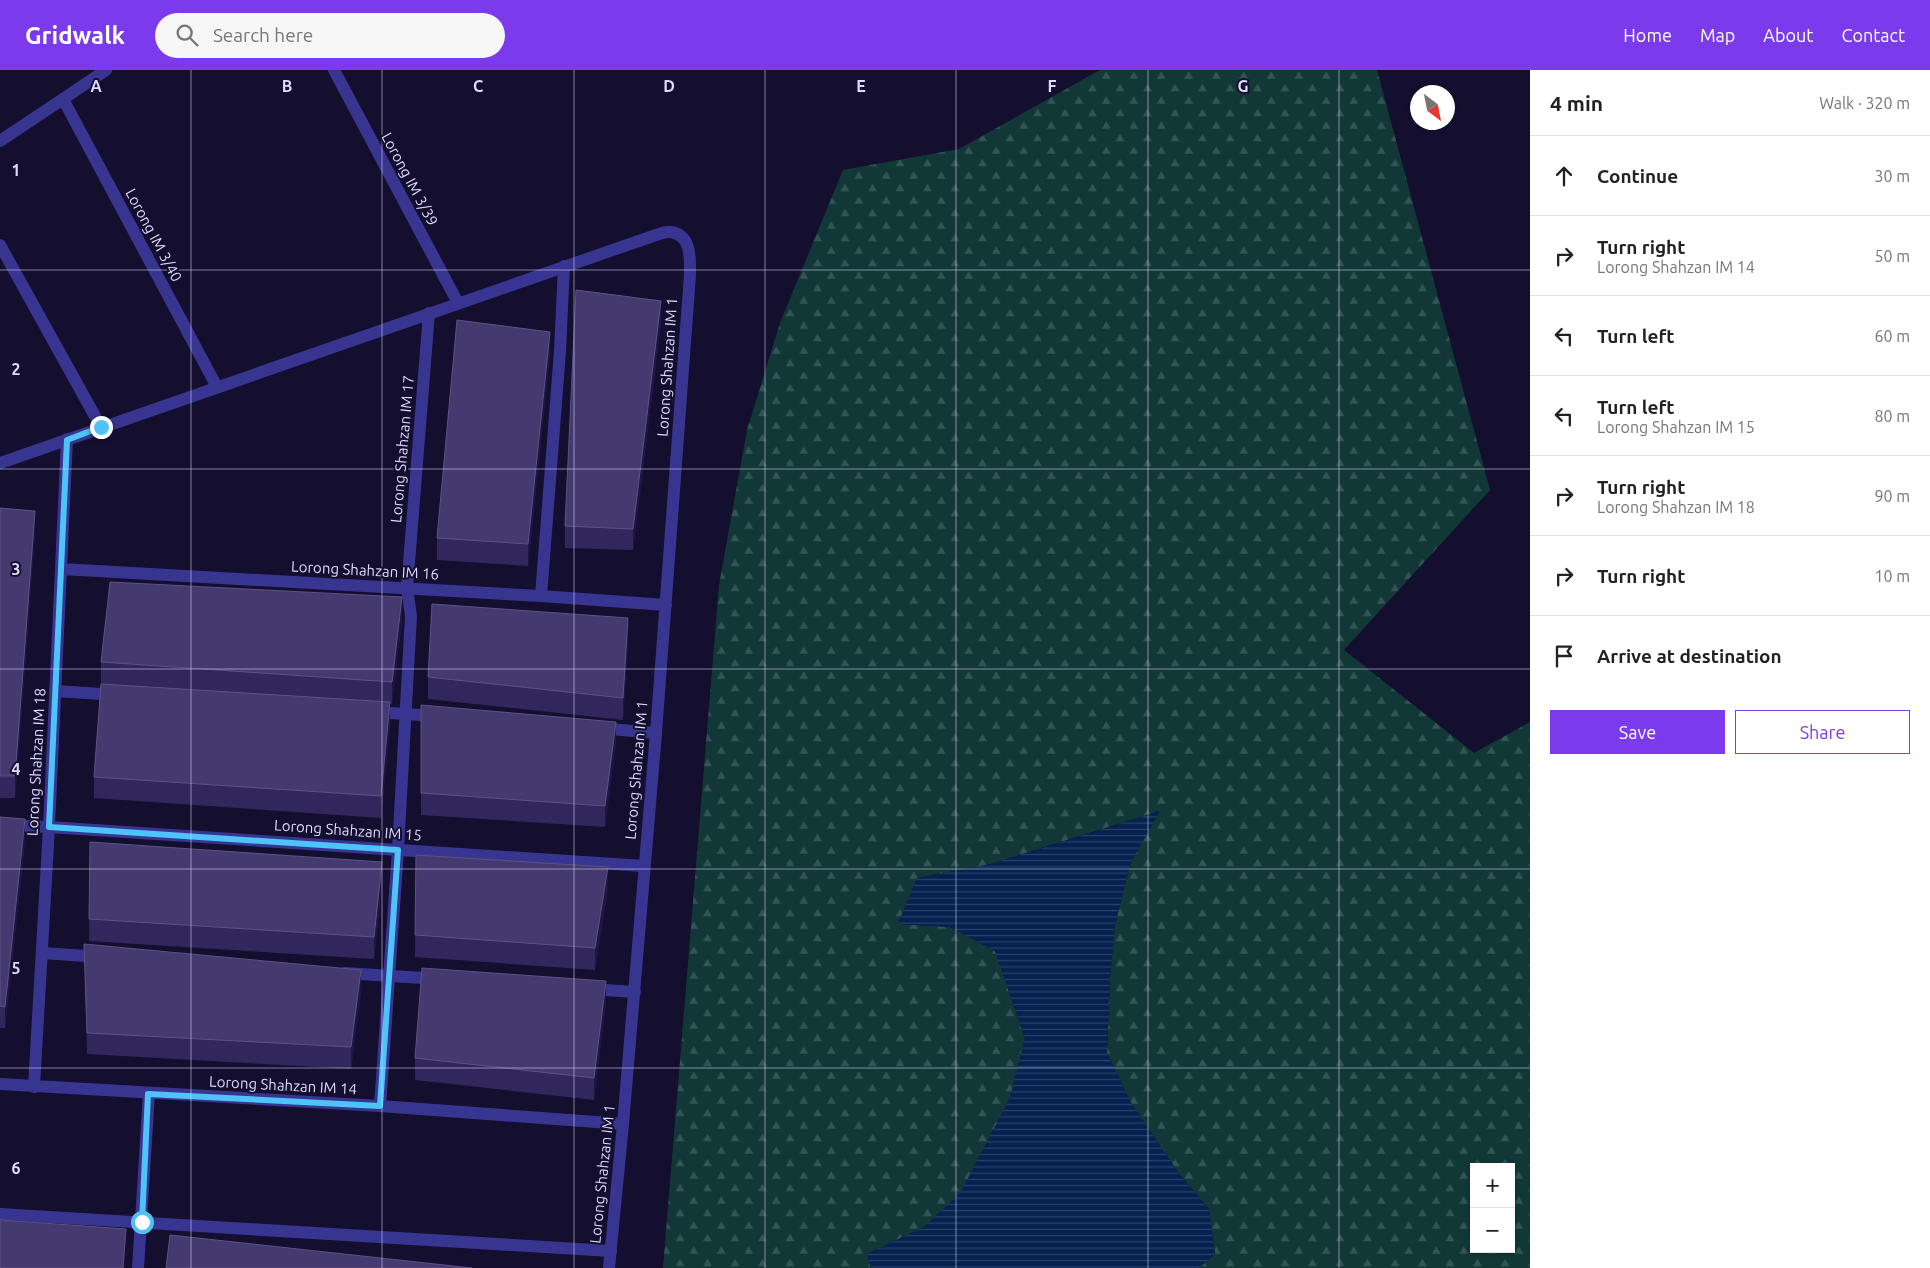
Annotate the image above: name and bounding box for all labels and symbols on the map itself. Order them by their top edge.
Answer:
text: A [90,77,102,95]
text: B [282,77,292,95]
text: C [473,77,483,95]
text: D [663,77,675,95]
text: E [856,77,866,95]
text: F [1048,77,1057,95]
text: G [1237,77,1249,95]
north arrow [1410,85,1455,130]
street label: Lorong IM 3/39 [378,130,442,228]
text: 1 [11,161,21,179]
street label: Lorong IM 3/40 [122,186,186,284]
street label: Lorong Shahzan IM 1 [654,297,680,437]
text: 2 [11,360,21,378]
street label: Lorong Shahzan IM 17 [387,375,417,523]
route end [90,416,113,439]
street label: Lorong Shahzan IM 16 [291,558,439,582]
text: 3 [11,560,21,578]
street label: Lorong Shahzan IM 18 [24,688,48,836]
street label: Lorong Shahzan IM 1 [621,700,651,840]
text: 4 [11,760,21,778]
street label: Lorong Shahzan IM 15 [274,816,422,844]
text: 5 [11,959,21,977]
street label: Lorong Shahzan IM 14 [209,1073,357,1097]
street label: Lorong Shahzan IM 1 [586,1104,618,1244]
text: 6 [11,1159,21,1177]
route start [131,1211,154,1234]

